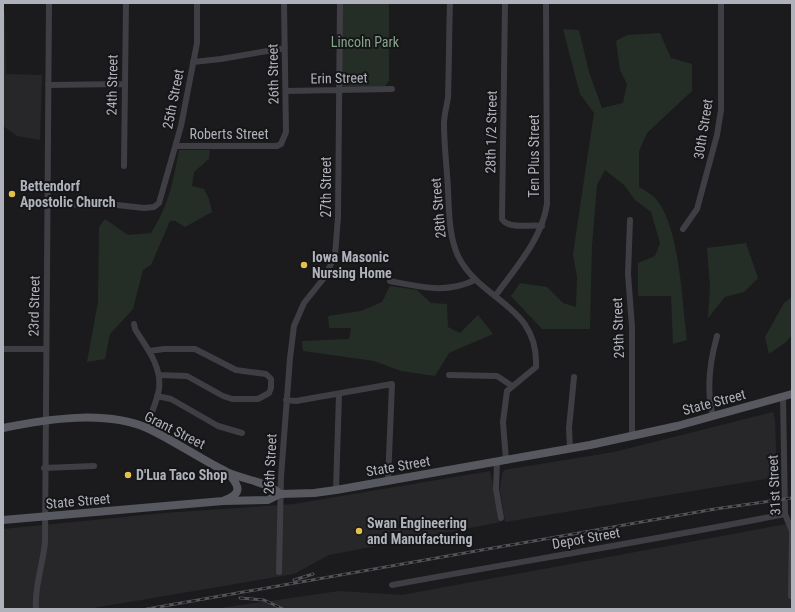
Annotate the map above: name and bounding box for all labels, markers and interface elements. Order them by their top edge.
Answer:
park label: Lincoln Park [331,34,400,50]
street label: 26th Street [264,43,282,105]
street label: 24th Street [103,54,121,116]
street label: 25th Street [159,68,187,130]
street label: Erin Street [310,70,368,86]
street label: 28th 1/2 Street [482,90,500,174]
street label: 30th Street [690,98,716,160]
street label: Ten Plus Street [526,114,542,198]
street label: Roberts Street [189,126,269,142]
street label: 27th Street [318,157,334,217]
street label: 28th Street [427,177,449,239]
place label: Bettendorf Apostolic Church [20,178,116,210]
marker: Bettendorf Apostolic Church [7,189,17,199]
place label: Iowa Masonic Nursing Home [312,249,392,281]
marker: Iowa Masonic Nursing Home [299,260,309,270]
street label: 23rd Street [25,275,43,337]
street label: 29th Street [609,297,627,359]
street label: State Street [681,386,747,418]
street label: Grant Street [142,408,208,452]
street label: 26th Street [260,433,280,495]
street label: State Street [365,452,431,480]
street label: 31st Street [764,454,784,516]
place label: D'Lua Taco Shop [136,467,227,483]
marker: D'Lua Taco Shop [123,470,133,480]
street label: State Street [45,490,111,512]
place label: Swan Engineering and Manufacturing [367,515,473,547]
street label: Depot Street [551,524,621,552]
marker: Swan Engineering and Manufacturing [354,526,364,536]

